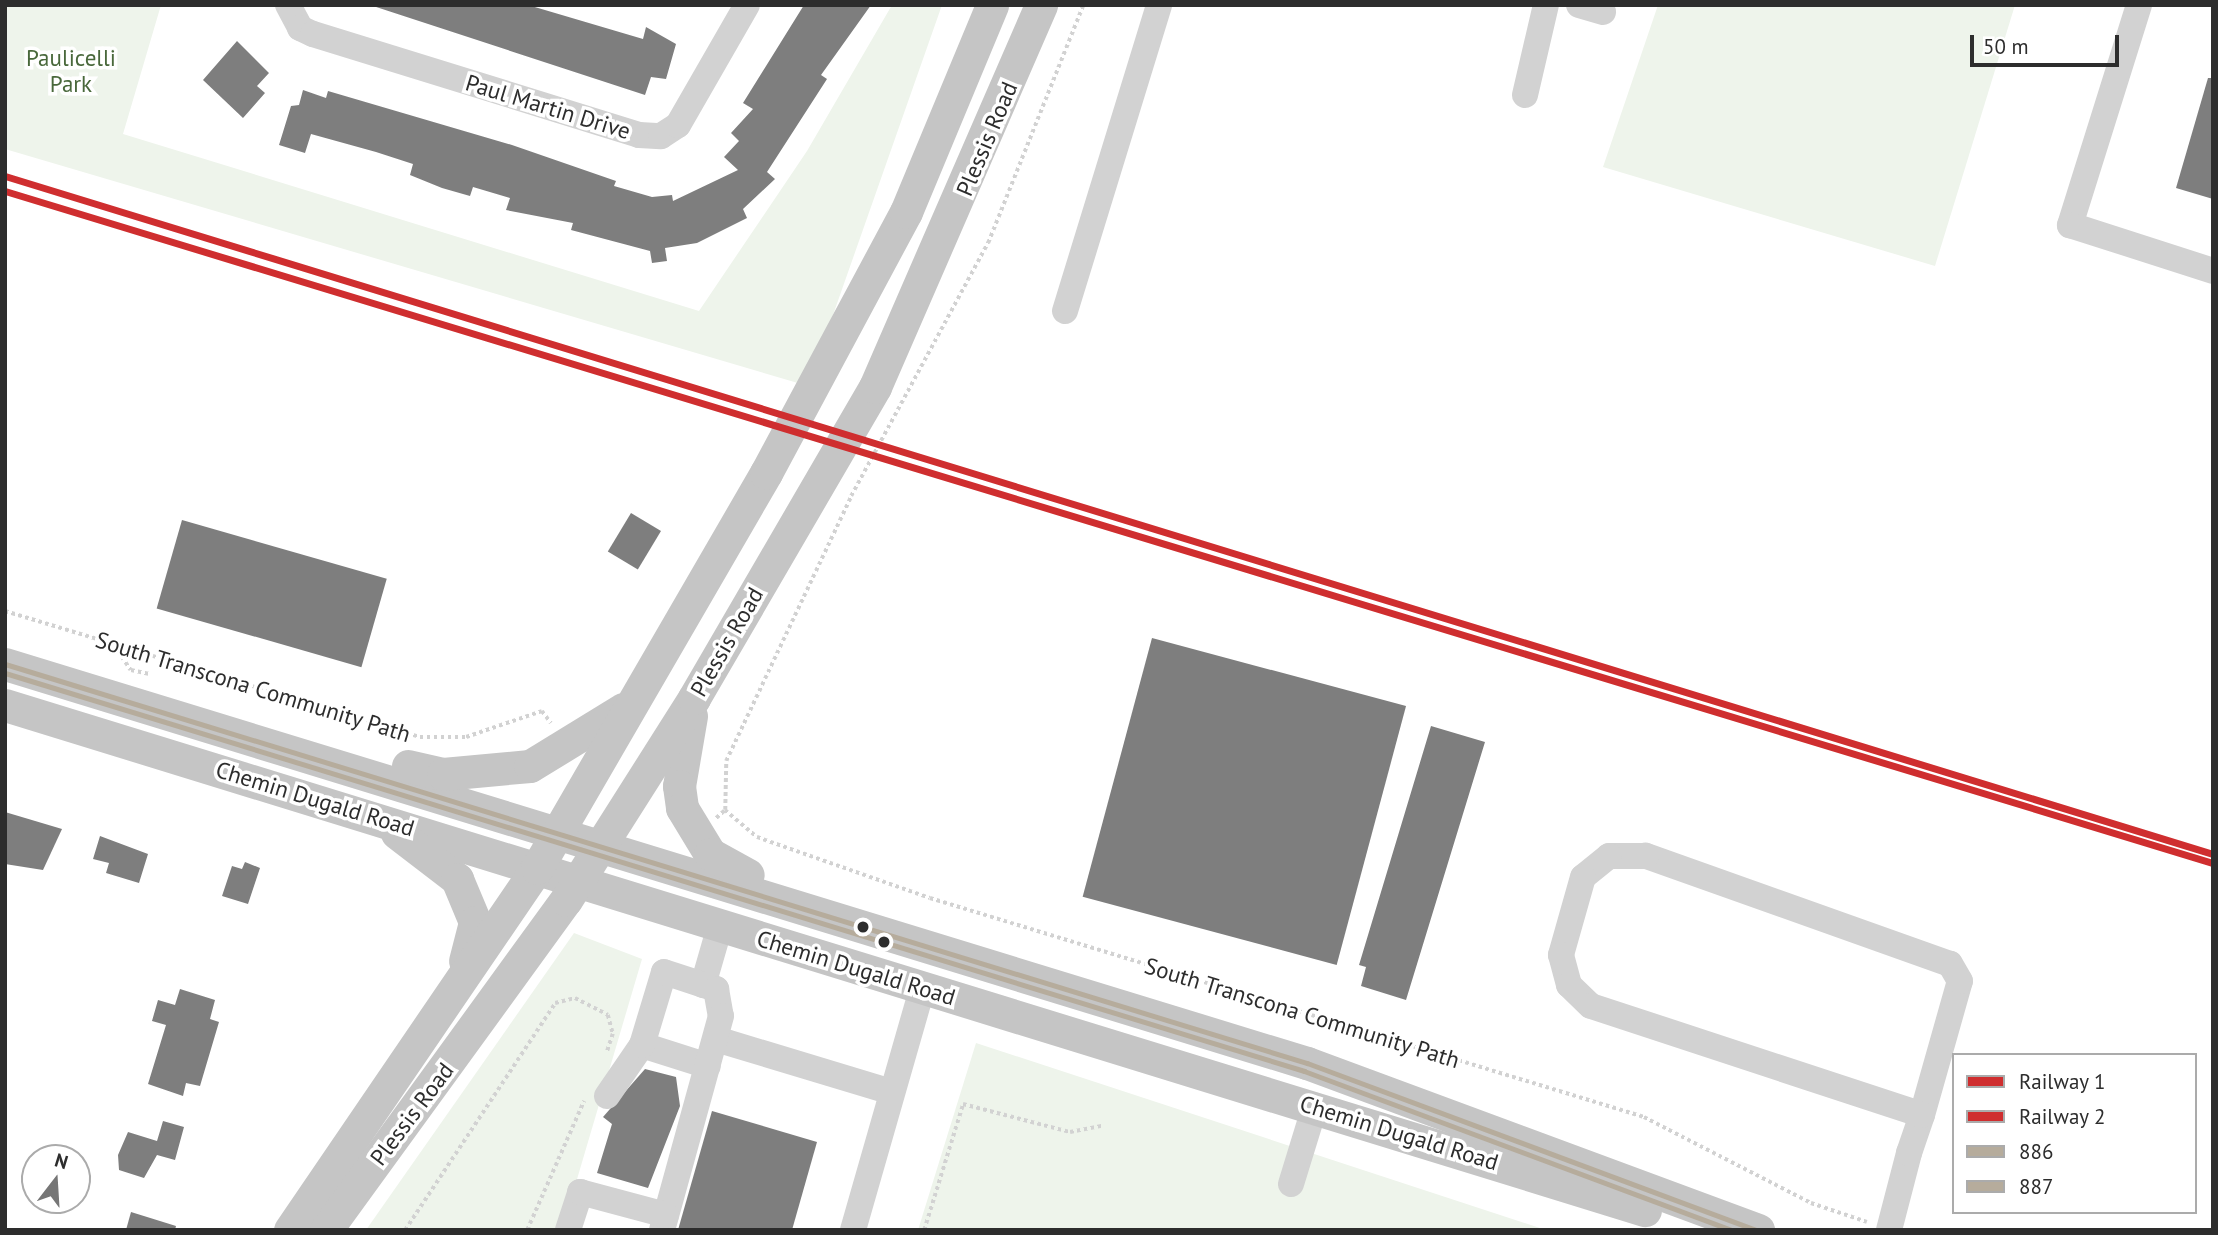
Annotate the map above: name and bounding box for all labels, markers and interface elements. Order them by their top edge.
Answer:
scale bar [1973,21,2122,65]
text: 50 m [1983,33,2029,60]
park label: Paulicelli Park [26,44,116,98]
street label: Paul Martin Drive [462,69,634,145]
street label: Plessis Road [951,78,1023,200]
street label: Plessis Road [685,583,769,701]
street label: South Transcona Community Path [92,626,414,748]
street label: Chemin Dugald Road [212,756,418,842]
unlabelled marker [856,920,870,934]
street label: Chemin Dugald Road [753,925,959,1011]
unlabelled marker [877,935,891,949]
street label: South Transcona Community Path [1141,952,1463,1074]
legend [1952,1053,2197,1214]
street label: Plessis Road [364,1057,460,1171]
text: Railway 1 [2019,1068,2105,1095]
street label: Chemin Dugald Road [1296,1090,1502,1176]
text: Railway 2 [2019,1103,2105,1130]
text: 886 [2019,1138,2053,1165]
north arrow [21,1144,91,1214]
text: N [52,1148,71,1174]
text: 887 [2019,1173,2053,1200]

